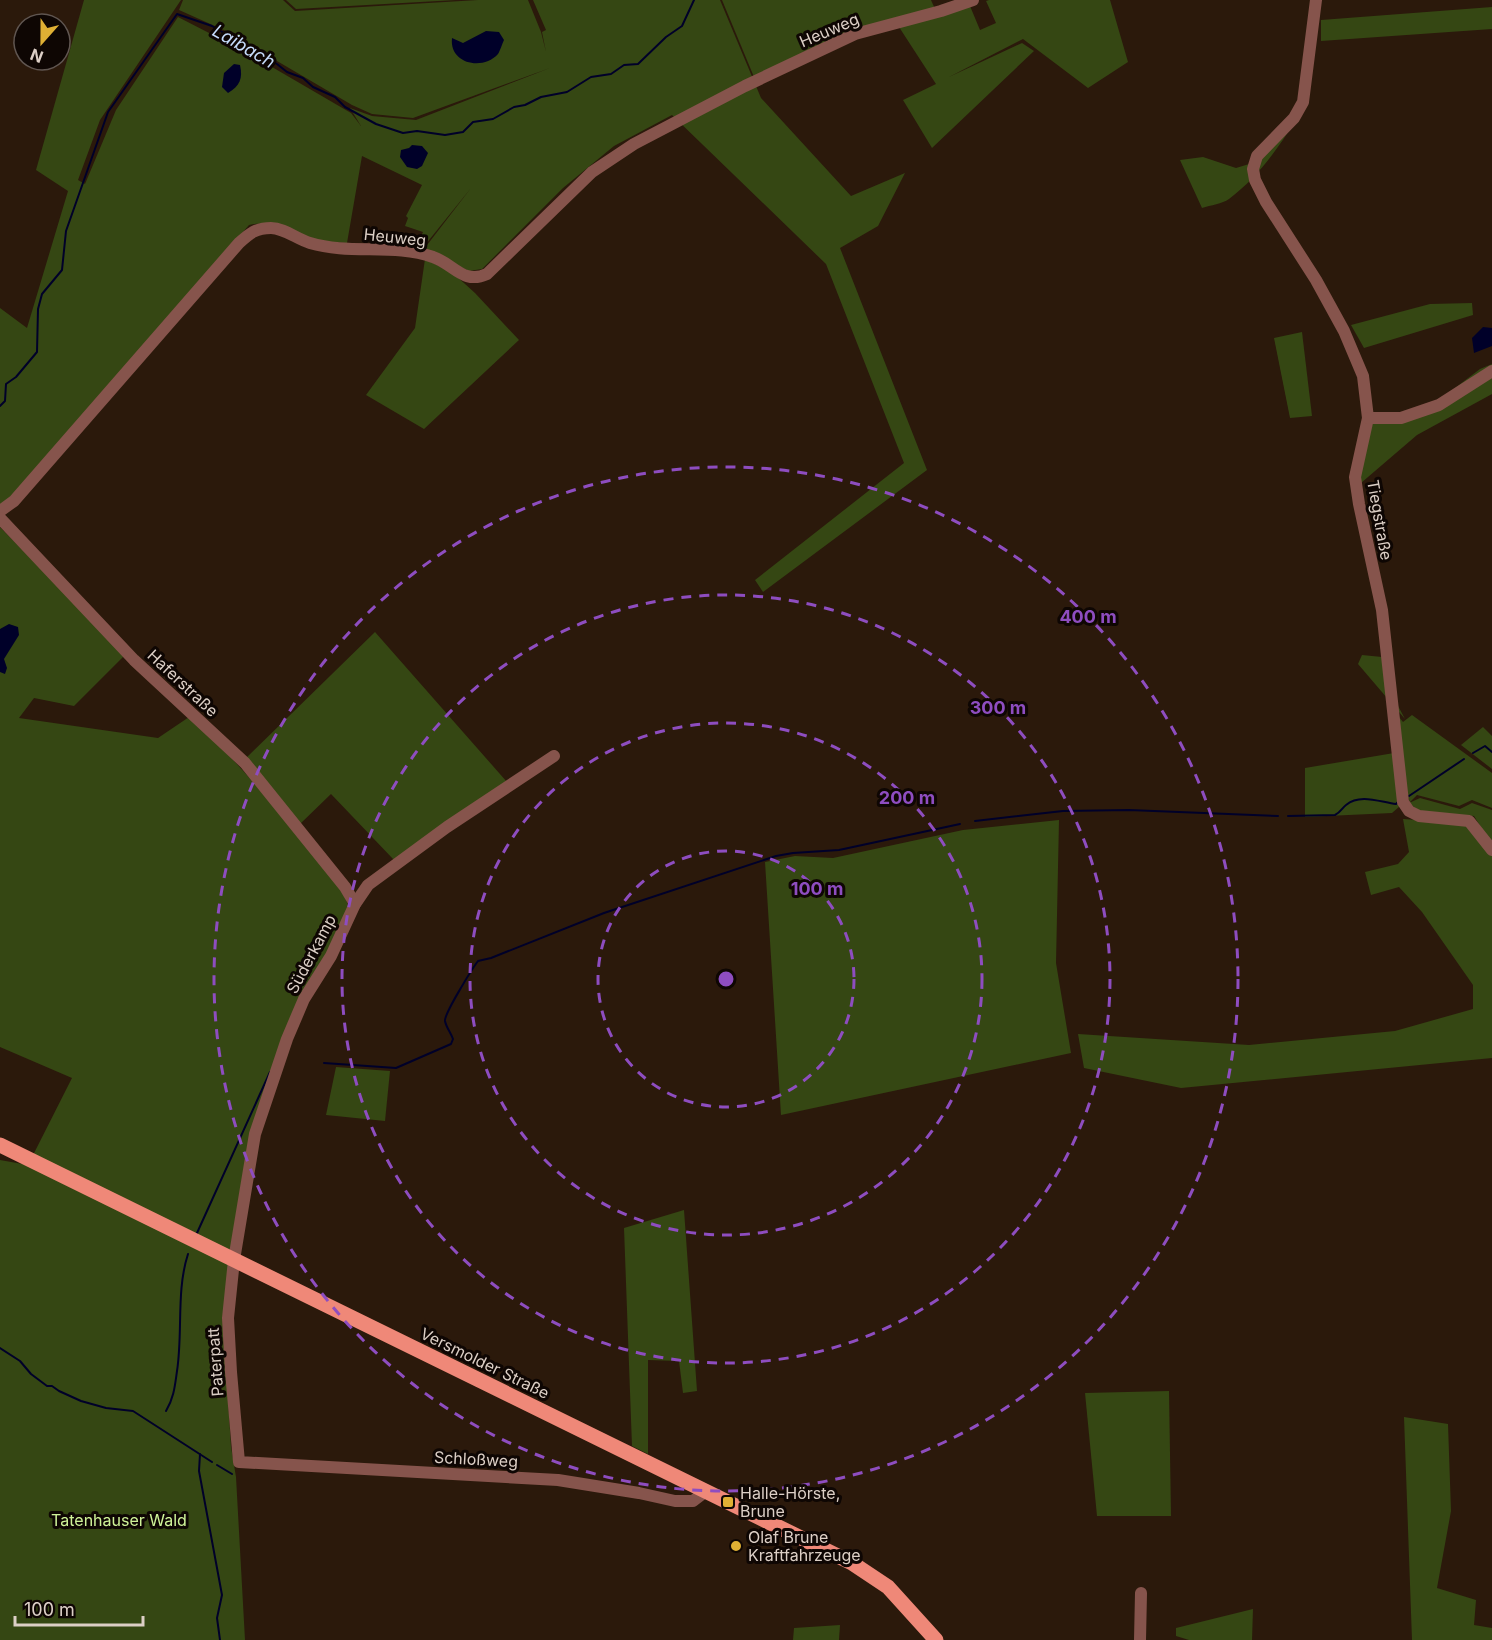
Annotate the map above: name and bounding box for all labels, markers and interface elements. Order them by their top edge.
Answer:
street label: Heuweg [796,9,862,51]
north arrow [12,12,72,72]
water label: Laibach [209,20,279,72]
text: N [27,44,46,68]
street label: Heuweg [363,224,427,250]
street label: Tiegstraße [1363,478,1397,562]
text: 400 m [1059,606,1117,627]
street label: Haferstraße [143,645,223,721]
text: 300 m [970,697,1026,718]
text: 200 m [879,787,935,808]
text: 100 m [791,878,843,899]
street label: Süderkamp [282,911,340,997]
centre of rings [716,969,736,989]
street label: Versmolder Straße [417,1323,553,1403]
street label: Paterpatt [203,1327,227,1397]
street label: Schloßweg [433,1447,519,1471]
place label: Halle-Hörste, Brune [740,1483,840,1521]
marker: Halle-Hörste, Brune [721,1495,735,1509]
park label: Tatenhauser Wald [51,1510,187,1530]
place label: Olaf Brune Kraftfahrzeuge [748,1527,861,1565]
marker: Olaf Brune Kraftfahrzeuge [729,1539,743,1553]
scale bar [15,1589,142,1627]
text: 100 m [24,1599,75,1620]

